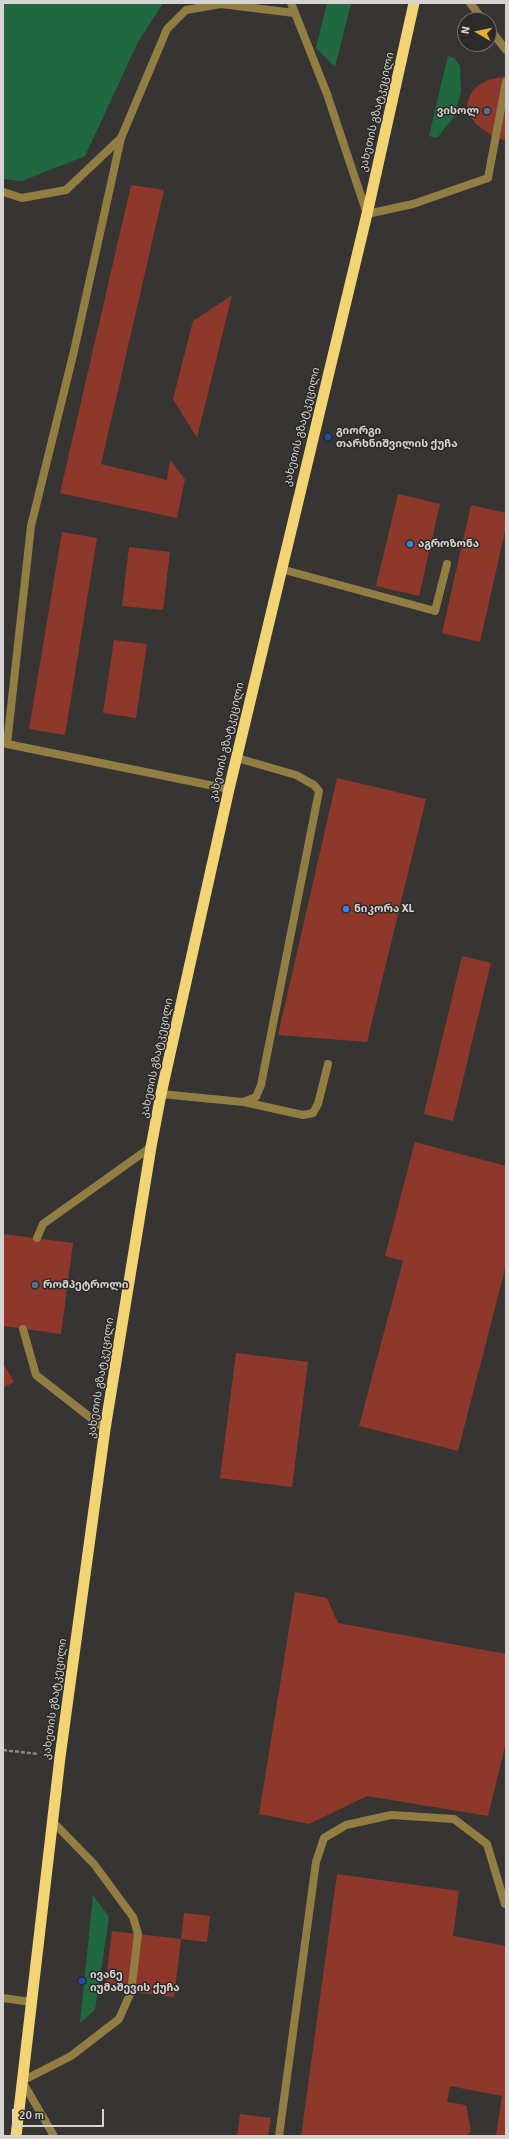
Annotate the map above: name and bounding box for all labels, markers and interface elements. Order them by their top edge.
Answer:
north arrow [457,12,497,52]
text: N [459,25,473,35]
street label: კახეთის გზატკეცილი [357,51,397,173]
place label: ვისოლ [437,104,479,118]
marker: ვისოლ [482,106,492,116]
street label: კახეთის გზატკეცილი [281,366,323,488]
place label: გიორგი თარხნიშვილის ქუჩა [336,424,458,450]
marker: გიორგი თარხნიშვილის ქუჩა [323,432,333,442]
place label: აგროზონა [418,537,479,551]
marker: აგროზონა [405,539,415,549]
street label: კახეთის გზატკეცილი [207,681,247,803]
place label: ნიკორა XL [354,902,414,916]
marker: ნიკორა XL [341,904,351,914]
street label: კახეთის გზატკეცილი [138,997,176,1119]
place label: რომპეტროლი [43,1278,129,1292]
marker: რომპეტროლი [30,1280,40,1290]
street label: კახეთის გზატკეცილი [85,1317,117,1439]
street label: კახეთის გზატკეცილი [40,1638,70,1760]
place label: ივანე იუმაშევის ქუჩა [90,1968,180,1994]
marker: ივანე იუმაშევის ქუჩა [77,1976,87,1986]
scale bar [14,2101,106,2127]
text: 20 m [19,2108,44,2123]

